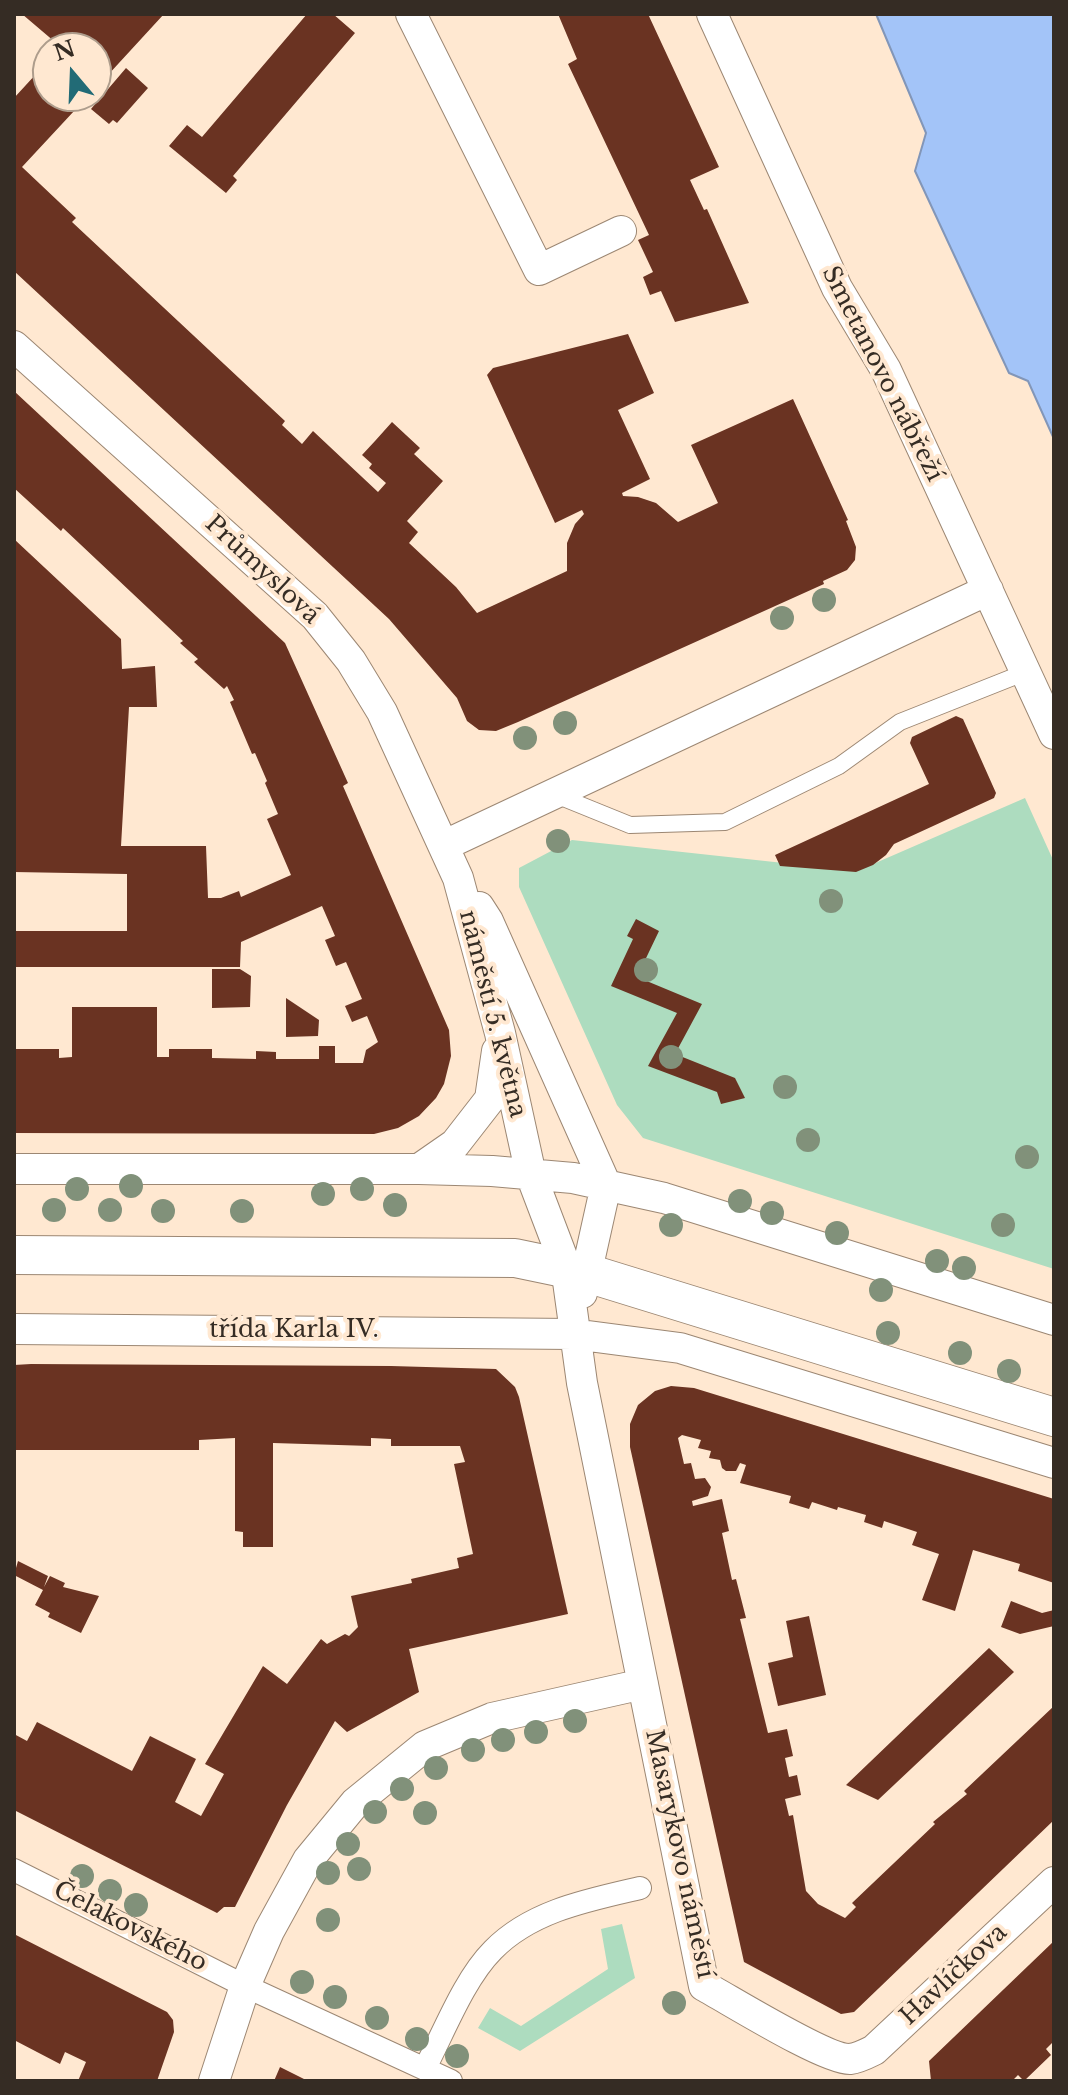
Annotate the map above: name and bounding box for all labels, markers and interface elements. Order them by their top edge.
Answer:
north arrow [32,32,112,112]
text: N [50,35,79,67]
street label: Smetanovo nábřeží [815,262,949,486]
street label: Průmyslová [199,510,325,630]
street label: náměstí 5. května [452,907,532,1121]
street label: třída Karla IV. [209,1316,379,1344]
street label: Masarykovo náměstí [639,1727,719,1981]
street label: Čelakovského [48,1876,212,1978]
street label: Havlíčkova [895,1918,1013,2032]

